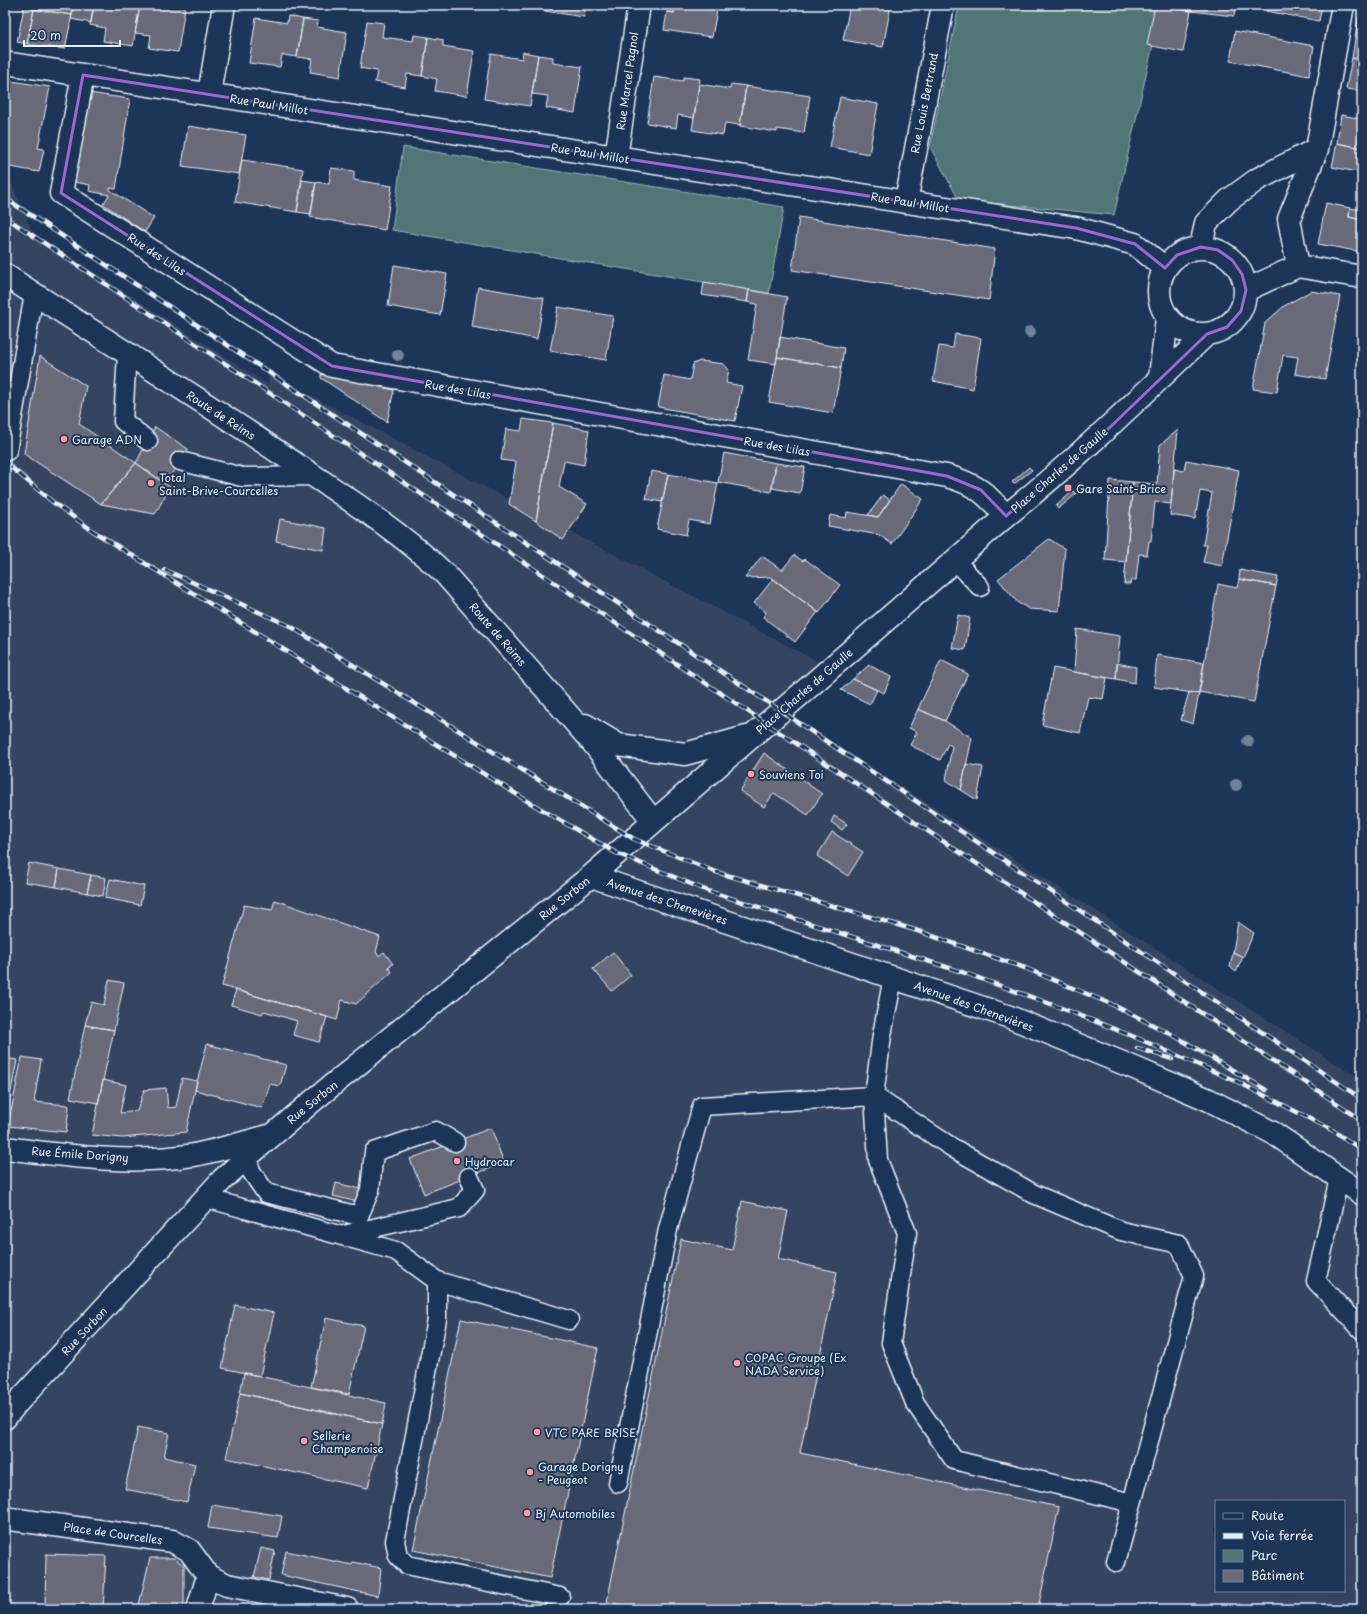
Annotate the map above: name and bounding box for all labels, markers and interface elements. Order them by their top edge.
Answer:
scale bar [24,22,120,48]
text: 20 m [30,26,61,44]
street label: Rue Marcel Pagnol [612,31,642,131]
street label: Rue Louis Bertrand [906,51,942,155]
street label: Rue Paul Millot [229,89,310,119]
street label: Rue Paul Millot [550,138,631,168]
street label: Rue Paul Millot [870,187,951,217]
street label: Rue des Lilas [124,229,190,279]
street label: Rue des Lilas [424,375,492,403]
street label: Route de Reims [183,386,259,444]
street label: Place Charles de Gaulle [1007,423,1111,517]
place label: Garage ADN [72,431,142,448]
street label: Rue des Lilas [743,432,811,460]
marker: Garage ADN [59,434,69,444]
place label: Total Saint-Brive-Courcelles [159,469,278,499]
marker: Total Saint-Brive-Courcelles [146,478,156,488]
place label: Gare Saint-Brice [1076,480,1166,497]
marker: Gare Saint-Brice [1063,483,1073,493]
street label: Route de Reims [466,598,530,670]
street label: Place Charles de Gaulle [752,644,856,738]
place label: Souviens Toi [759,766,824,783]
marker: Souviens Toi [746,769,756,779]
street label: Rue Sorbon [535,872,593,924]
street label: Avenue des Chenevières [605,873,729,929]
street label: Avenue des Chenevières [912,977,1036,1035]
street label: Rue Sorbon [283,1076,341,1128]
street label: Rue Émile Dorigny [31,1142,129,1166]
place label: Hydrocar [465,1153,515,1170]
marker: Hydrocar [452,1156,462,1166]
street label: Rue Sorbon [57,1303,111,1359]
place label: COPAC Groupe (Ex NADA Service) [745,1349,847,1379]
marker: COPAC Groupe (Ex NADA Service) [732,1358,742,1368]
place label: VTC PARE BRISE [545,1424,636,1441]
place label: Sellerie Champenoise [312,1427,384,1457]
marker: VTC PARE BRISE [532,1427,542,1437]
marker: Sellerie Champenoise [299,1436,309,1446]
place label: Garage Dorigny - Peugeot [538,1458,624,1488]
marker: Garage Dorigny - Peugeot [525,1467,535,1477]
legend [1215,1500,1345,1592]
place label: Bj Automobiles [535,1505,615,1522]
text: Route [1251,1506,1284,1524]
marker: Bj Automobiles [522,1508,532,1518]
street label: Place de Courcelles [62,1518,164,1548]
text: Voie ferrée [1251,1526,1313,1544]
text: Parc [1251,1546,1277,1564]
text: Bâtiment [1251,1566,1304,1584]

